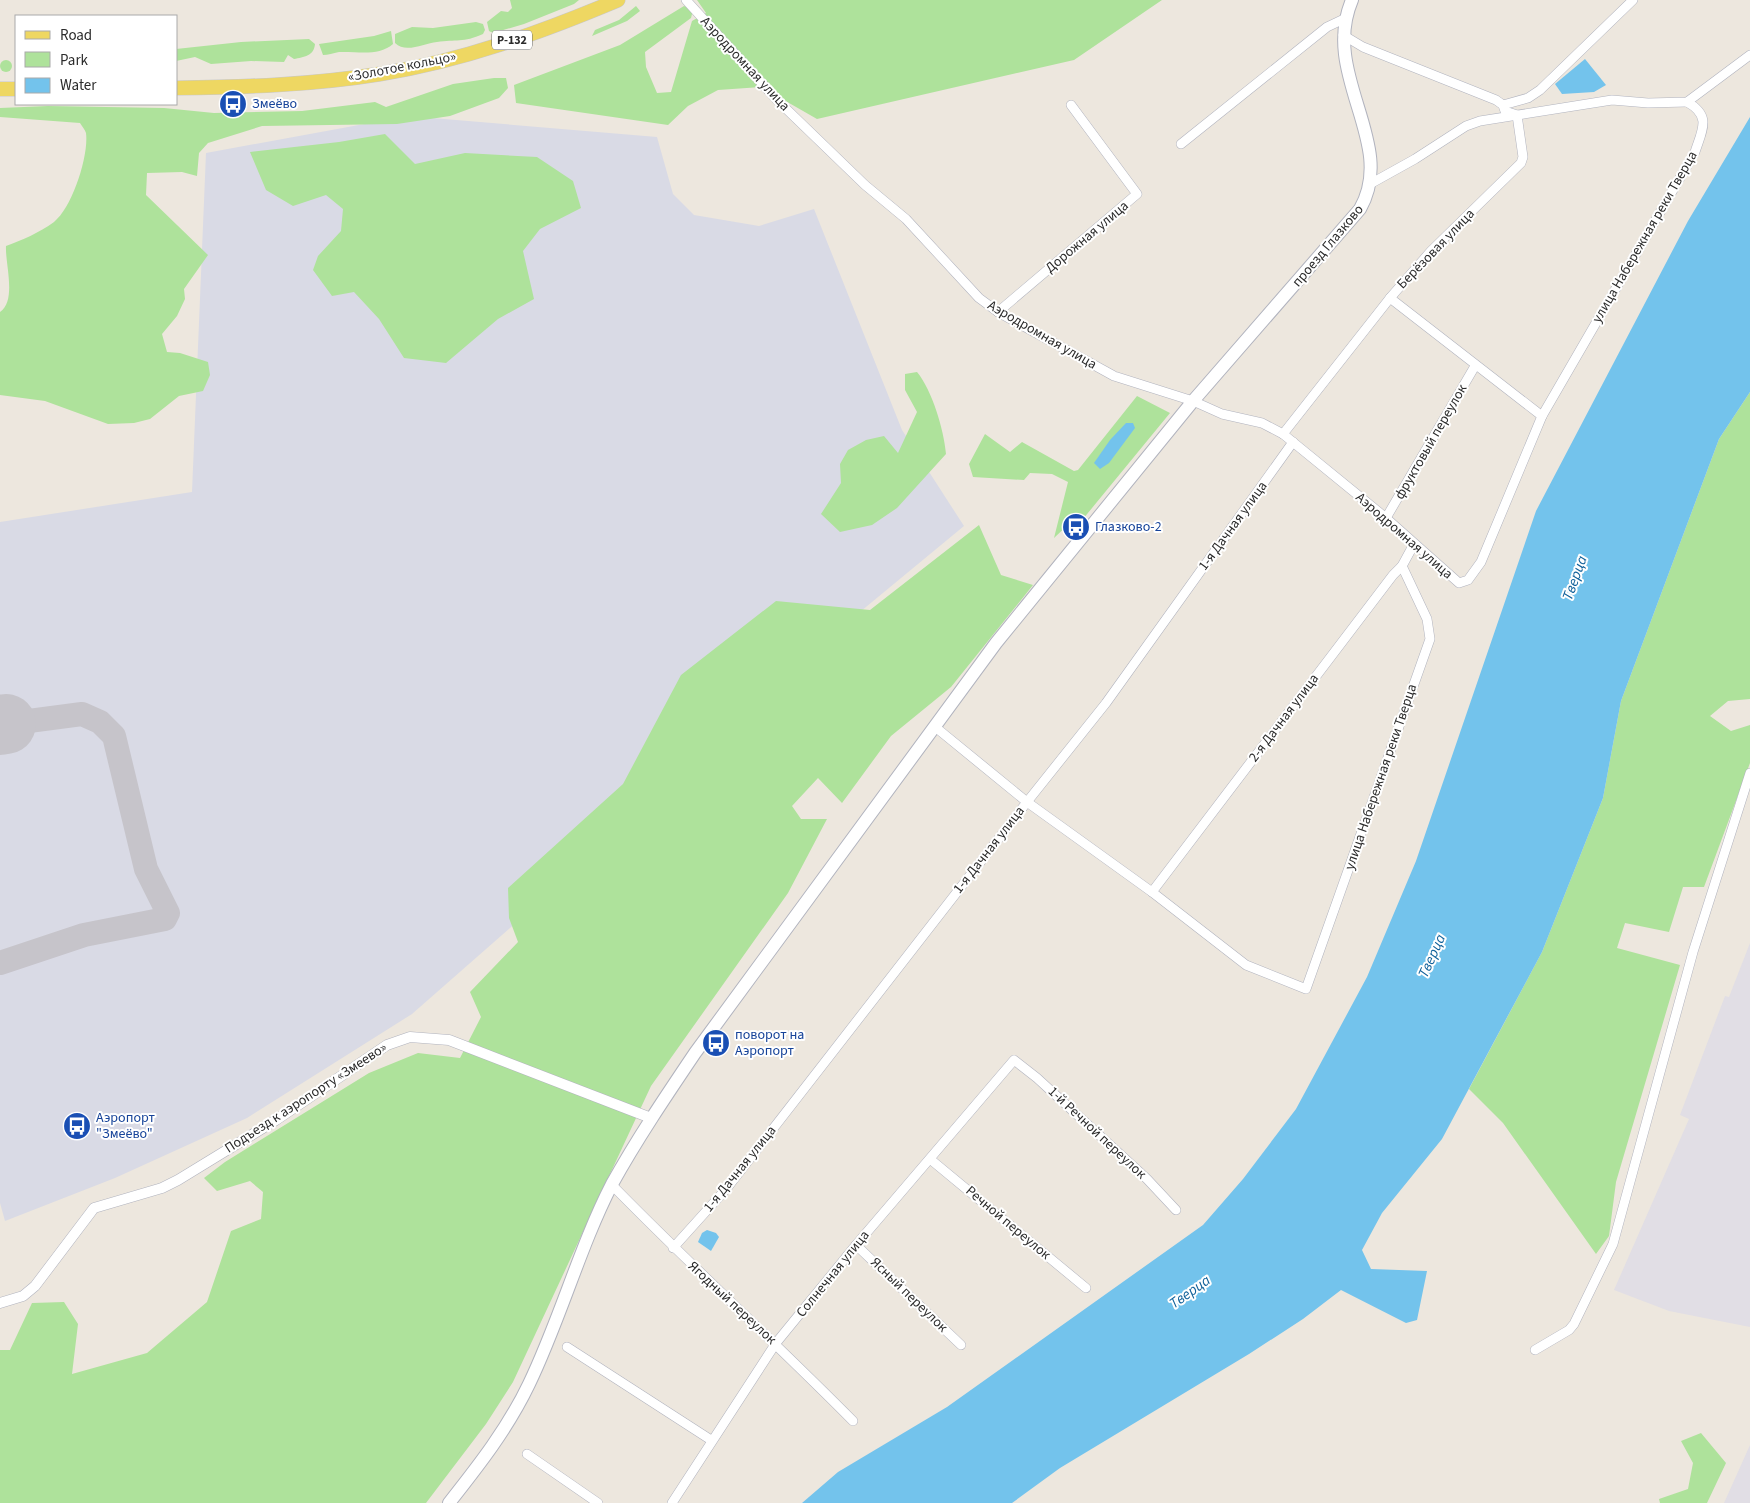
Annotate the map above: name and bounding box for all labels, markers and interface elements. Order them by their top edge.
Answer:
street label: Аэродромная улица [696,12,794,116]
legend [15,15,178,105]
text: Road [60,25,92,46]
road number: Р-132 [492,30,532,50]
street label: «Золотое кольцо» [346,47,458,87]
text: Park [60,50,89,71]
text: Water [60,75,97,96]
bus stop icon: Змеёво [218,89,248,119]
place label: Змеёво [252,94,297,114]
street label: улица Набережная реки Тверца [1587,147,1703,327]
street label: Дорожная улица [1041,196,1133,278]
street label: проезд Глазково [1288,201,1368,291]
street label: Берёзовая улица [1392,204,1480,294]
street label: Аэродромная улица [984,296,1100,374]
street label: фруктовый переулок [1390,381,1472,503]
street label: 1-я Дачная улица [1194,477,1272,575]
street label: Аэродромная улица [1351,488,1457,584]
bus stop icon: Глазково-2 [1061,512,1091,542]
place label: Глазково-2 [1095,517,1162,537]
water label: Тверца [1557,553,1593,603]
street label: 2-я Дачная улица [1244,670,1324,766]
street label: улица Набережная реки Тверца [1340,681,1422,873]
street label: 1-я Дачная улица [948,802,1030,898]
water label: Тверца [1413,931,1451,981]
place label: поворот на Аэропорт [735,1025,804,1061]
bus stop icon: поворот на Аэропорт [701,1028,731,1058]
street label: Подъезд к аэропорту «Змеево» [221,1038,391,1158]
street label: 1-й Речной переулок [1043,1082,1151,1184]
place label: Аэропорт "Змеёво" [96,1108,156,1144]
bus stop icon: Аэропорт "Змеёво" [62,1111,92,1141]
street label: 1-я Дачная улица [699,1121,781,1217]
street label: Речной переулок [961,1181,1055,1265]
street label: Солнечная улица [792,1226,874,1322]
street label: Ясный переулок [866,1253,952,1337]
street label: Ягодный переулок [683,1257,781,1349]
water label: Тверца [1165,1270,1215,1314]

